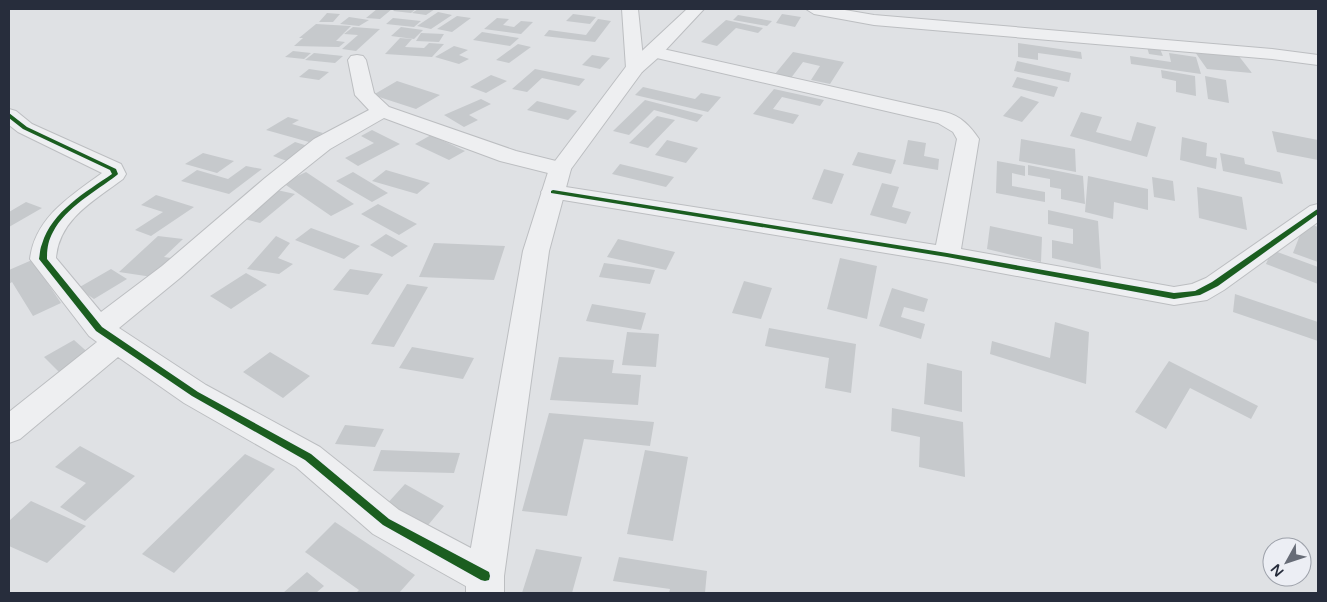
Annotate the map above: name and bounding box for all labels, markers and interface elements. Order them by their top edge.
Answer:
north arrow [1262,537,1312,587]
text: N [1267,560,1288,580]

